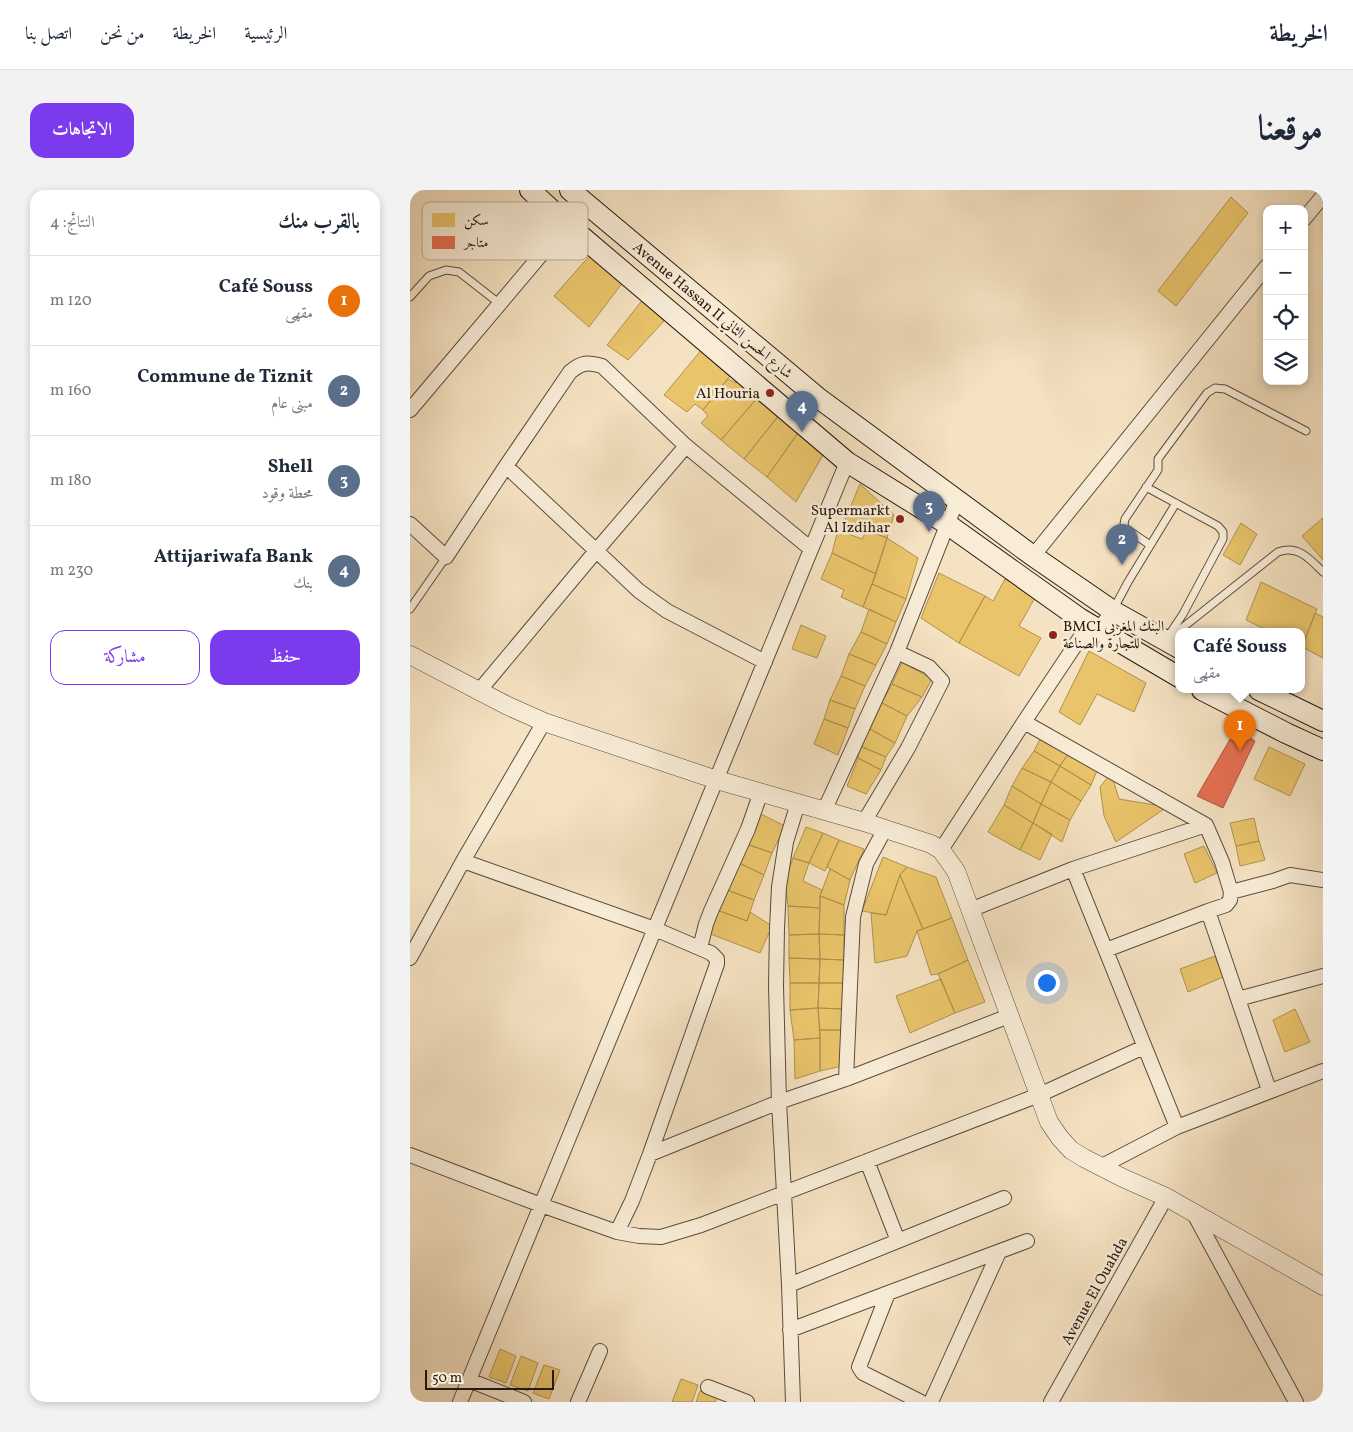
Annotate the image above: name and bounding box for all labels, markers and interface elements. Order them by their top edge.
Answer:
text: الخريطة [1270,18,1328,52]
text: اتصل بنا [25,22,72,47]
text: من نحن [100,22,144,47]
text: الخريطة [172,22,216,47]
text: الرئيسية [244,22,287,47]
button: الاتجاهات [30,103,134,158]
text: موقعنا [1258,106,1323,154]
legend [422,202,588,260]
map controls [1263,205,1308,385]
button: + [1263,205,1308,250]
text: بالقرب منك [278,208,360,237]
text: النتائج: 4 [50,212,95,234]
text: سكن [464,212,489,231]
text: متاجر [462,234,488,253]
street label: Avenue Hassan II شارع الحسن الثاني [627,238,797,385]
button: − [1263,250,1308,295]
text: Café Souss [219,274,313,300]
text: 120 m [50,290,92,312]
text: 1 [341,290,347,312]
button: locate [1263,295,1308,340]
text: مقهى [285,303,313,325]
button: layers [1263,340,1308,385]
text: Commune de Tiznit [137,364,313,390]
text: 160 m [50,380,91,402]
text: 2 [340,380,348,402]
place label: Al Houria [696,384,760,405]
marker: Al Houria [764,387,776,399]
pin: 4 [786,391,818,432]
text: مبنى عام [271,393,313,415]
text: Shell [268,454,313,480]
text: 180 m [50,470,91,492]
text: 3 [340,470,348,492]
text: محطة وقود [261,483,313,505]
pin: 3 [913,491,945,532]
place label: Supermarkt Al Izdihar [811,501,890,539]
marker: Supermarkt Al Izdihar [894,513,906,525]
pin: 2 [1106,524,1138,565]
text: Attijariwafa Bank [154,544,313,570]
text: 230 m [50,560,93,582]
text: 4 [339,560,349,582]
text: بنك [293,573,313,595]
place label: BMCI البنك المغربي للتجارة والصناعة [1063,617,1164,655]
popup [1175,628,1305,693]
marker: BMCI البنك المغربي للتجارة والصناعة [1047,629,1059,641]
button: مشاركة [50,630,200,685]
button: حفظ [210,630,360,685]
text: Café Souss [1193,634,1287,660]
text: مقهى [1193,663,1221,685]
pin: 1 [1224,710,1256,751]
your location [1034,970,1060,996]
street label: Avenue El Ouahda [1057,1234,1134,1349]
scale bar [425,1367,554,1390]
text: 50 m [432,1369,462,1388]

